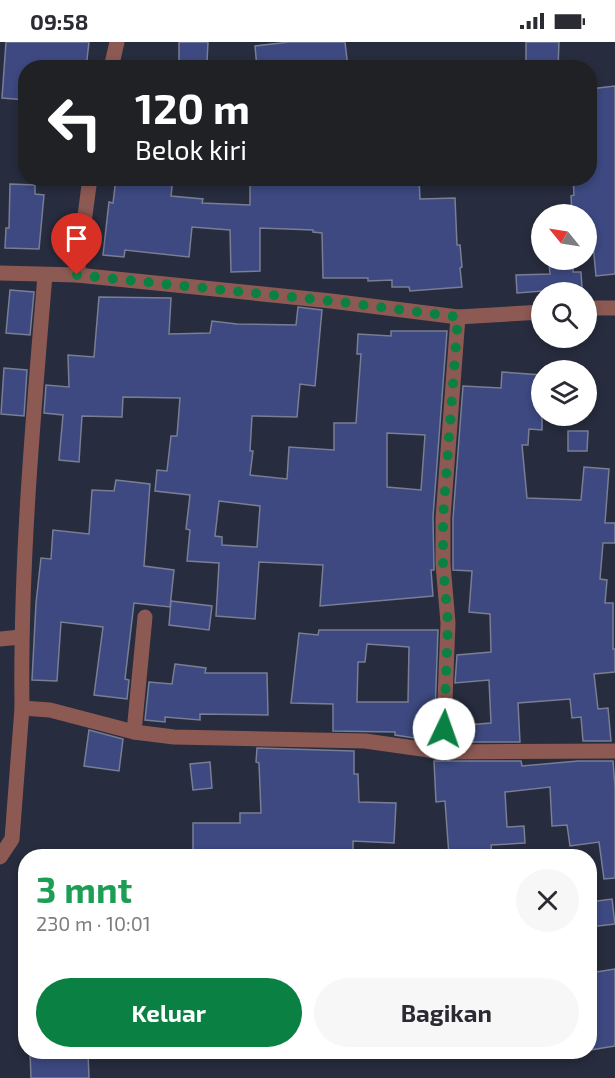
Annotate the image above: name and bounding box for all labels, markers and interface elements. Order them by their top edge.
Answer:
text: 09:58 [30,8,88,34]
text: 120 m [135,82,250,132]
icon: left [36,84,114,162]
text: Belok kiri [135,133,247,165]
north arrow [531,204,597,270]
map controls [531,204,597,426]
pin [51,213,102,275]
icon: arrive [60,222,93,255]
button: search [531,282,597,348]
button: layers [531,360,597,426]
position arrow [412,697,476,761]
text: 3 mnt [36,867,132,910]
button: close [516,869,579,932]
text: 230 m · 10:01 [36,911,151,935]
button: Keluar [36,978,302,1047]
button: Bagikan [314,978,579,1047]

